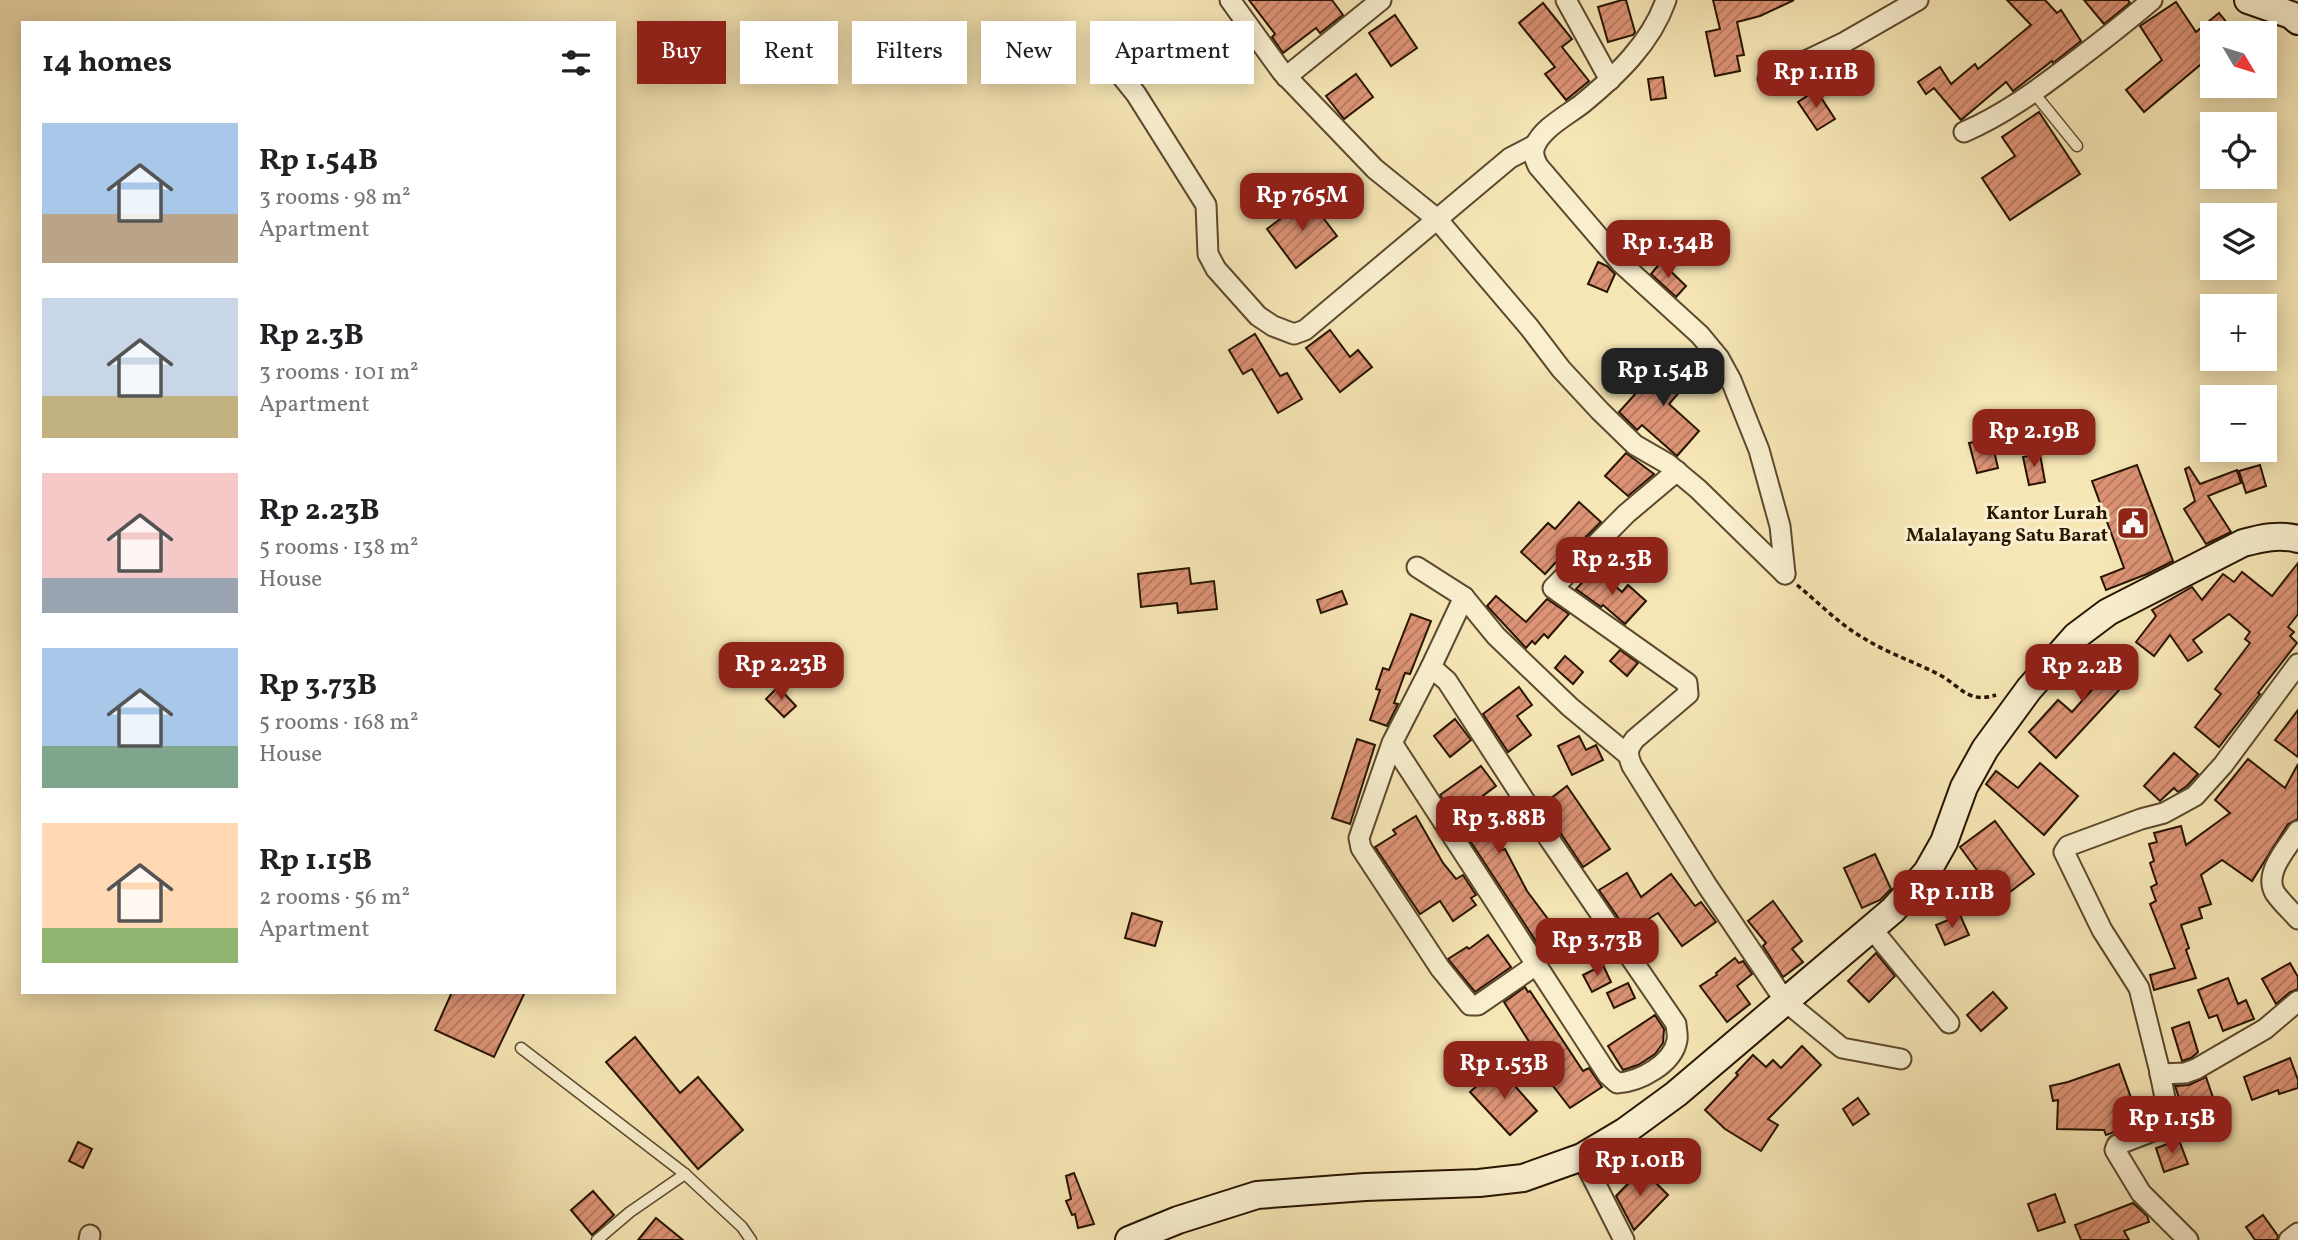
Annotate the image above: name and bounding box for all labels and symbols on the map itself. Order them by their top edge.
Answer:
north arrow [2200,21,2277,98]
pin: Rp 1.11B [1744,50,1888,110]
pin: Rp 765M [1237,174,1367,233]
pin: Rp 1.34B [1596,220,1740,280]
pin: Rp 1.54B [1591,348,1735,408]
pin: Rp 2.19B [1962,410,2106,469]
place label: Kantor Lurah Malalayang Satu Barat [1906,501,2108,549]
public building icon: Kantor Lurah Malalayang Satu Barat [2114,504,2152,542]
pin: Rp 2.3B [1547,538,1677,597]
pin: Rp 2.23B [709,642,853,702]
pin: Rp 2.2B [2017,644,2147,704]
pin: Rp 3.88B [1427,796,1571,856]
pin: Rp 1.11B [1880,870,2024,930]
pin: Rp 3.73B [1525,918,1669,978]
pin: Rp 1.53B [1432,1042,1576,1101]
pin: Rp 1.15B [2100,1096,2244,1156]
pin: Rp 1.01B [1568,1138,1712,1198]

